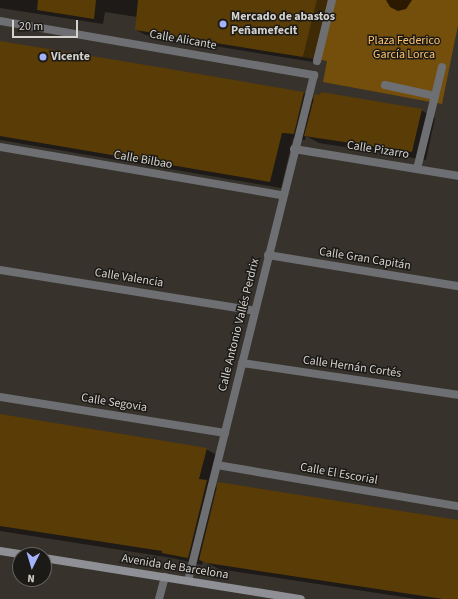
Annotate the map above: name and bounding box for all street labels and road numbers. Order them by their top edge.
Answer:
street label: Calle Alicante [148,27,218,53]
street label: Calle Pizarro [346,138,410,162]
street label: Calle Bilbao [112,148,174,172]
street label: Calle Gran Capitán [318,245,412,273]
street label: Calle Antonio Vallés Perdrix [216,257,262,393]
street label: Calle Valencia [94,265,164,291]
street label: Calle Hernán Cortés [302,353,402,381]
street label: Calle Segovia [80,391,148,415]
street label: Calle El Escorial [299,460,379,488]
street label: Avenida de Barcelona [121,551,229,583]

